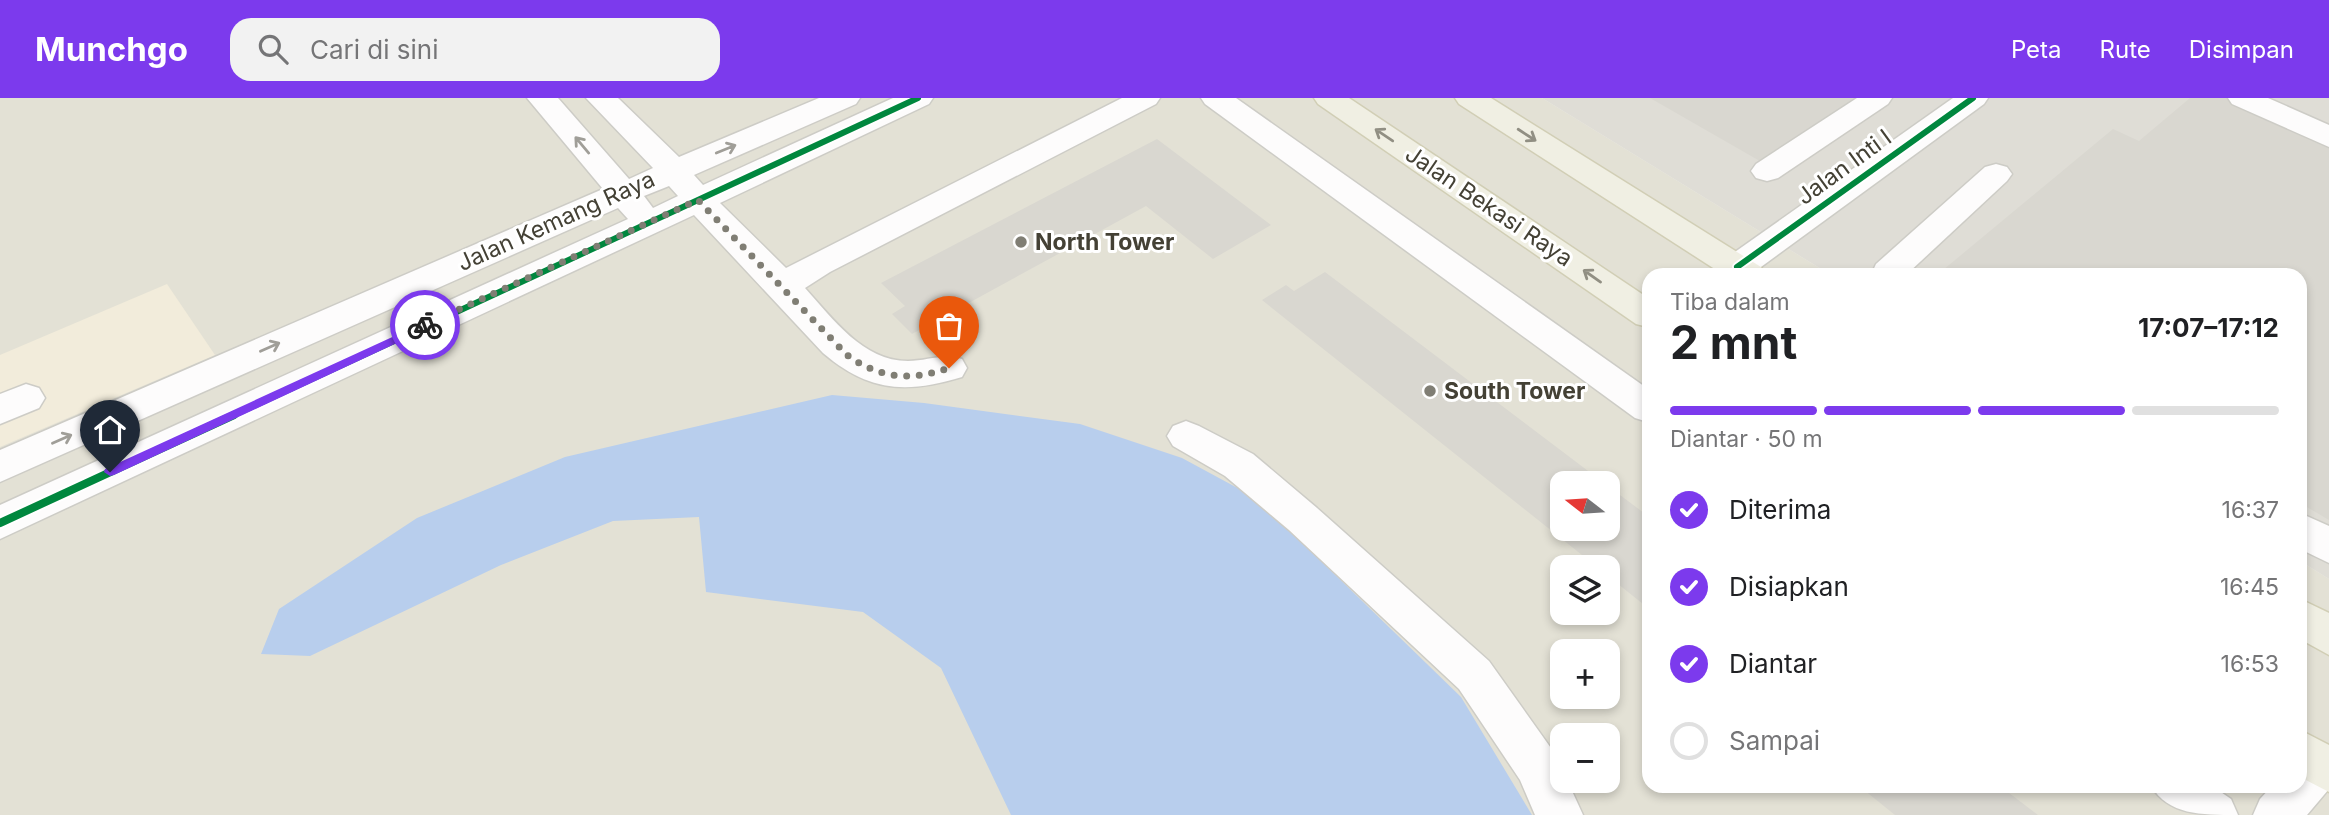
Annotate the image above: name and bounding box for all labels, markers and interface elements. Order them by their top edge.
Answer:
search box [230,18,720,81]
text: Munchgo [35,29,188,69]
icon: search [254,30,292,68]
text: Cari di sini [310,34,439,65]
text: Peta [2011,35,2062,64]
text: Rute [2100,35,2151,64]
text: Disimpan [2189,35,2294,64]
street label: Jalan Inti I [1791,123,1897,211]
one-way arrow [1374,128,1394,142]
one-way arrow [1517,128,1537,142]
one-way arrow [574,136,590,154]
street label: Jalan Bekasi Raya [1400,140,1578,272]
one-way arrow [715,141,736,154]
street label: Jalan Kemang Raya [453,165,659,277]
place label: North Tower [1035,228,1174,256]
marker: North Tower [1013,234,1029,250]
one-way arrow [1583,269,1603,283]
text: Tiba dalam [1670,288,1790,316]
courier [390,290,460,360]
pin [919,296,979,368]
icon: bike [406,306,444,344]
icon: bag [930,307,968,345]
text: 17:07–17:12 [2138,312,2279,343]
text: 2 mnt [1670,314,1797,370]
one-way arrow [259,340,281,353]
place label: South Tower [1444,377,1585,405]
marker: South Tower [1422,383,1438,399]
pin [80,400,140,472]
icon: home [91,411,129,449]
text: Diantar · 50 m [1670,425,1823,453]
one-way arrow [51,432,73,445]
north arrow [1550,471,1620,541]
map controls [1550,471,1620,793]
icon: check [1670,491,1708,529]
text: Diterima [1729,494,1831,525]
text: 16:37 [2222,496,2279,524]
button: layers [1550,555,1620,625]
icon: check [1670,568,1708,606]
text: Disiapkan [1729,571,1849,602]
text: 16:45 [2220,573,2279,601]
button: + [1550,639,1620,709]
icon: check [1670,645,1708,683]
text: Diantar [1729,648,1817,679]
text: 16:53 [2221,650,2279,678]
button: − [1550,723,1620,793]
text: Sampai [1729,725,1820,756]

